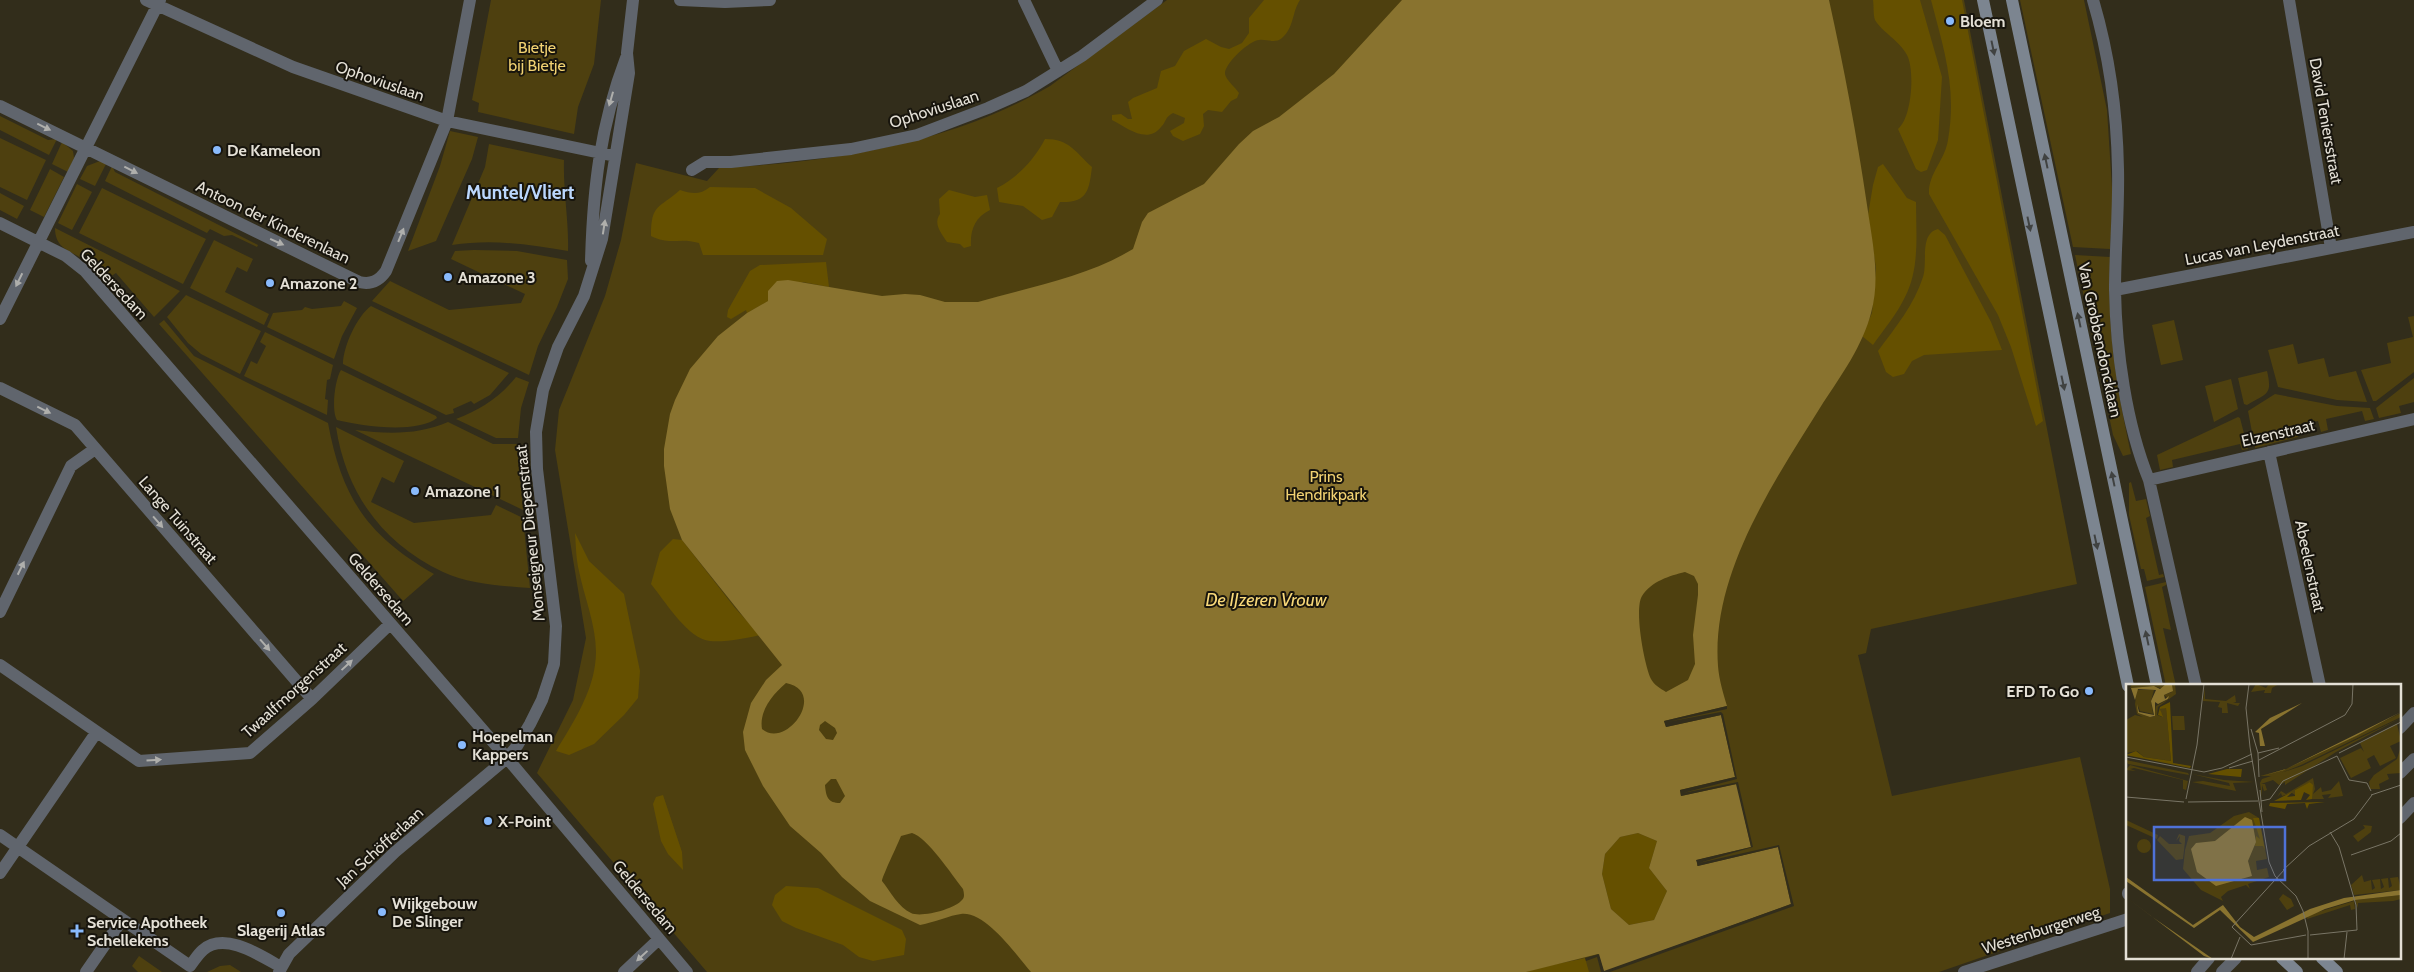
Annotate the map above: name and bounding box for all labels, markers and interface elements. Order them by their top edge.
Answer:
place label: Bloem [1960,12,2005,31]
marker: Bloem [1944,15,1956,27]
park label: Bietje bij Bietje [508,38,566,75]
one-way arrow [1989,40,1997,55]
street label: David Teniersstraat [2306,56,2347,186]
street label: Ophoviuslaan [333,57,427,105]
street label: Ophoviuslaan [887,86,981,132]
one-way arrow [607,91,615,106]
one-way arrow [37,123,51,131]
place label: De Kameleon [227,141,321,160]
marker: De Kameleon [211,144,223,156]
one-way arrow [2041,153,2049,169]
one-way arrow [124,166,138,174]
street label: Antoon der Kinderenlaan [193,176,353,268]
district label: Muntel/Vliert [466,181,575,204]
one-way arrow [2025,217,2033,232]
one-way arrow [601,218,609,234]
street label: Lucas van Leydenstraat [2183,221,2341,269]
one-way arrow [397,228,405,242]
one-way arrow [270,238,284,246]
street label: Geldersedam [76,245,152,323]
street label: Van Grobbendoncklaan [2074,261,2126,419]
place label: Amazone 3 [458,268,536,287]
marker: Amazone 3 [442,271,454,283]
one-way arrow [15,273,23,287]
place label: Amazone 2 [280,274,358,293]
marker: Amazone 2 [264,277,276,289]
one-way arrow [2075,313,2083,328]
one-way arrow [2059,376,2067,392]
one-way arrow [36,406,51,414]
street label: Elzenstraat [2239,415,2317,451]
street label: Monseigneur Diepenstraat [511,443,549,622]
park label: Prins Hendrikpark [1285,467,1368,504]
street label: Lange Tuinstraat [135,472,222,568]
one-way arrow [2109,472,2117,487]
place label: Amazone 1 [425,482,500,501]
marker: Amazone 1 [409,485,421,497]
one-way arrow [153,515,164,528]
street label: Abeelenstraat [2291,518,2329,614]
one-way arrow [2093,534,2101,550]
street label: Geldersedam [344,549,418,629]
one-way arrow [17,561,25,576]
water label: De IJzeren Vrouw [1205,589,1328,611]
one-way arrow [2143,631,2151,646]
street label: Twaalfmorgenstraat [238,638,351,742]
one-way arrow [259,638,271,650]
one-way arrow [341,659,353,671]
place label: EFD To Go [2006,682,2079,701]
inset map [2126,684,2402,960]
marker: EFD To Go [2083,685,2095,697]
place label: Hoepelman Kappers [472,727,553,764]
marker: Hoepelman Kappers [456,739,468,751]
one-way arrow [146,756,162,764]
street label: Jan Schöfferlaan [332,803,427,891]
place label: X-Point [497,812,552,831]
marker: X-Point [482,815,494,827]
street label: Geldersedam [609,856,681,938]
place label: Wijkgebouw De Slinger [392,894,478,931]
street label: Westenburgerweg [1980,902,2103,958]
marker: Wijkgebouw De Slinger [376,906,388,918]
marker: Slagerij Atlas [275,907,287,919]
place label: Service Apotheek Schellekens [87,913,208,950]
place label: Slagerij Atlas [237,921,325,940]
marker: Service Apotheek Schellekens [71,925,83,937]
one-way arrow [636,950,648,962]

